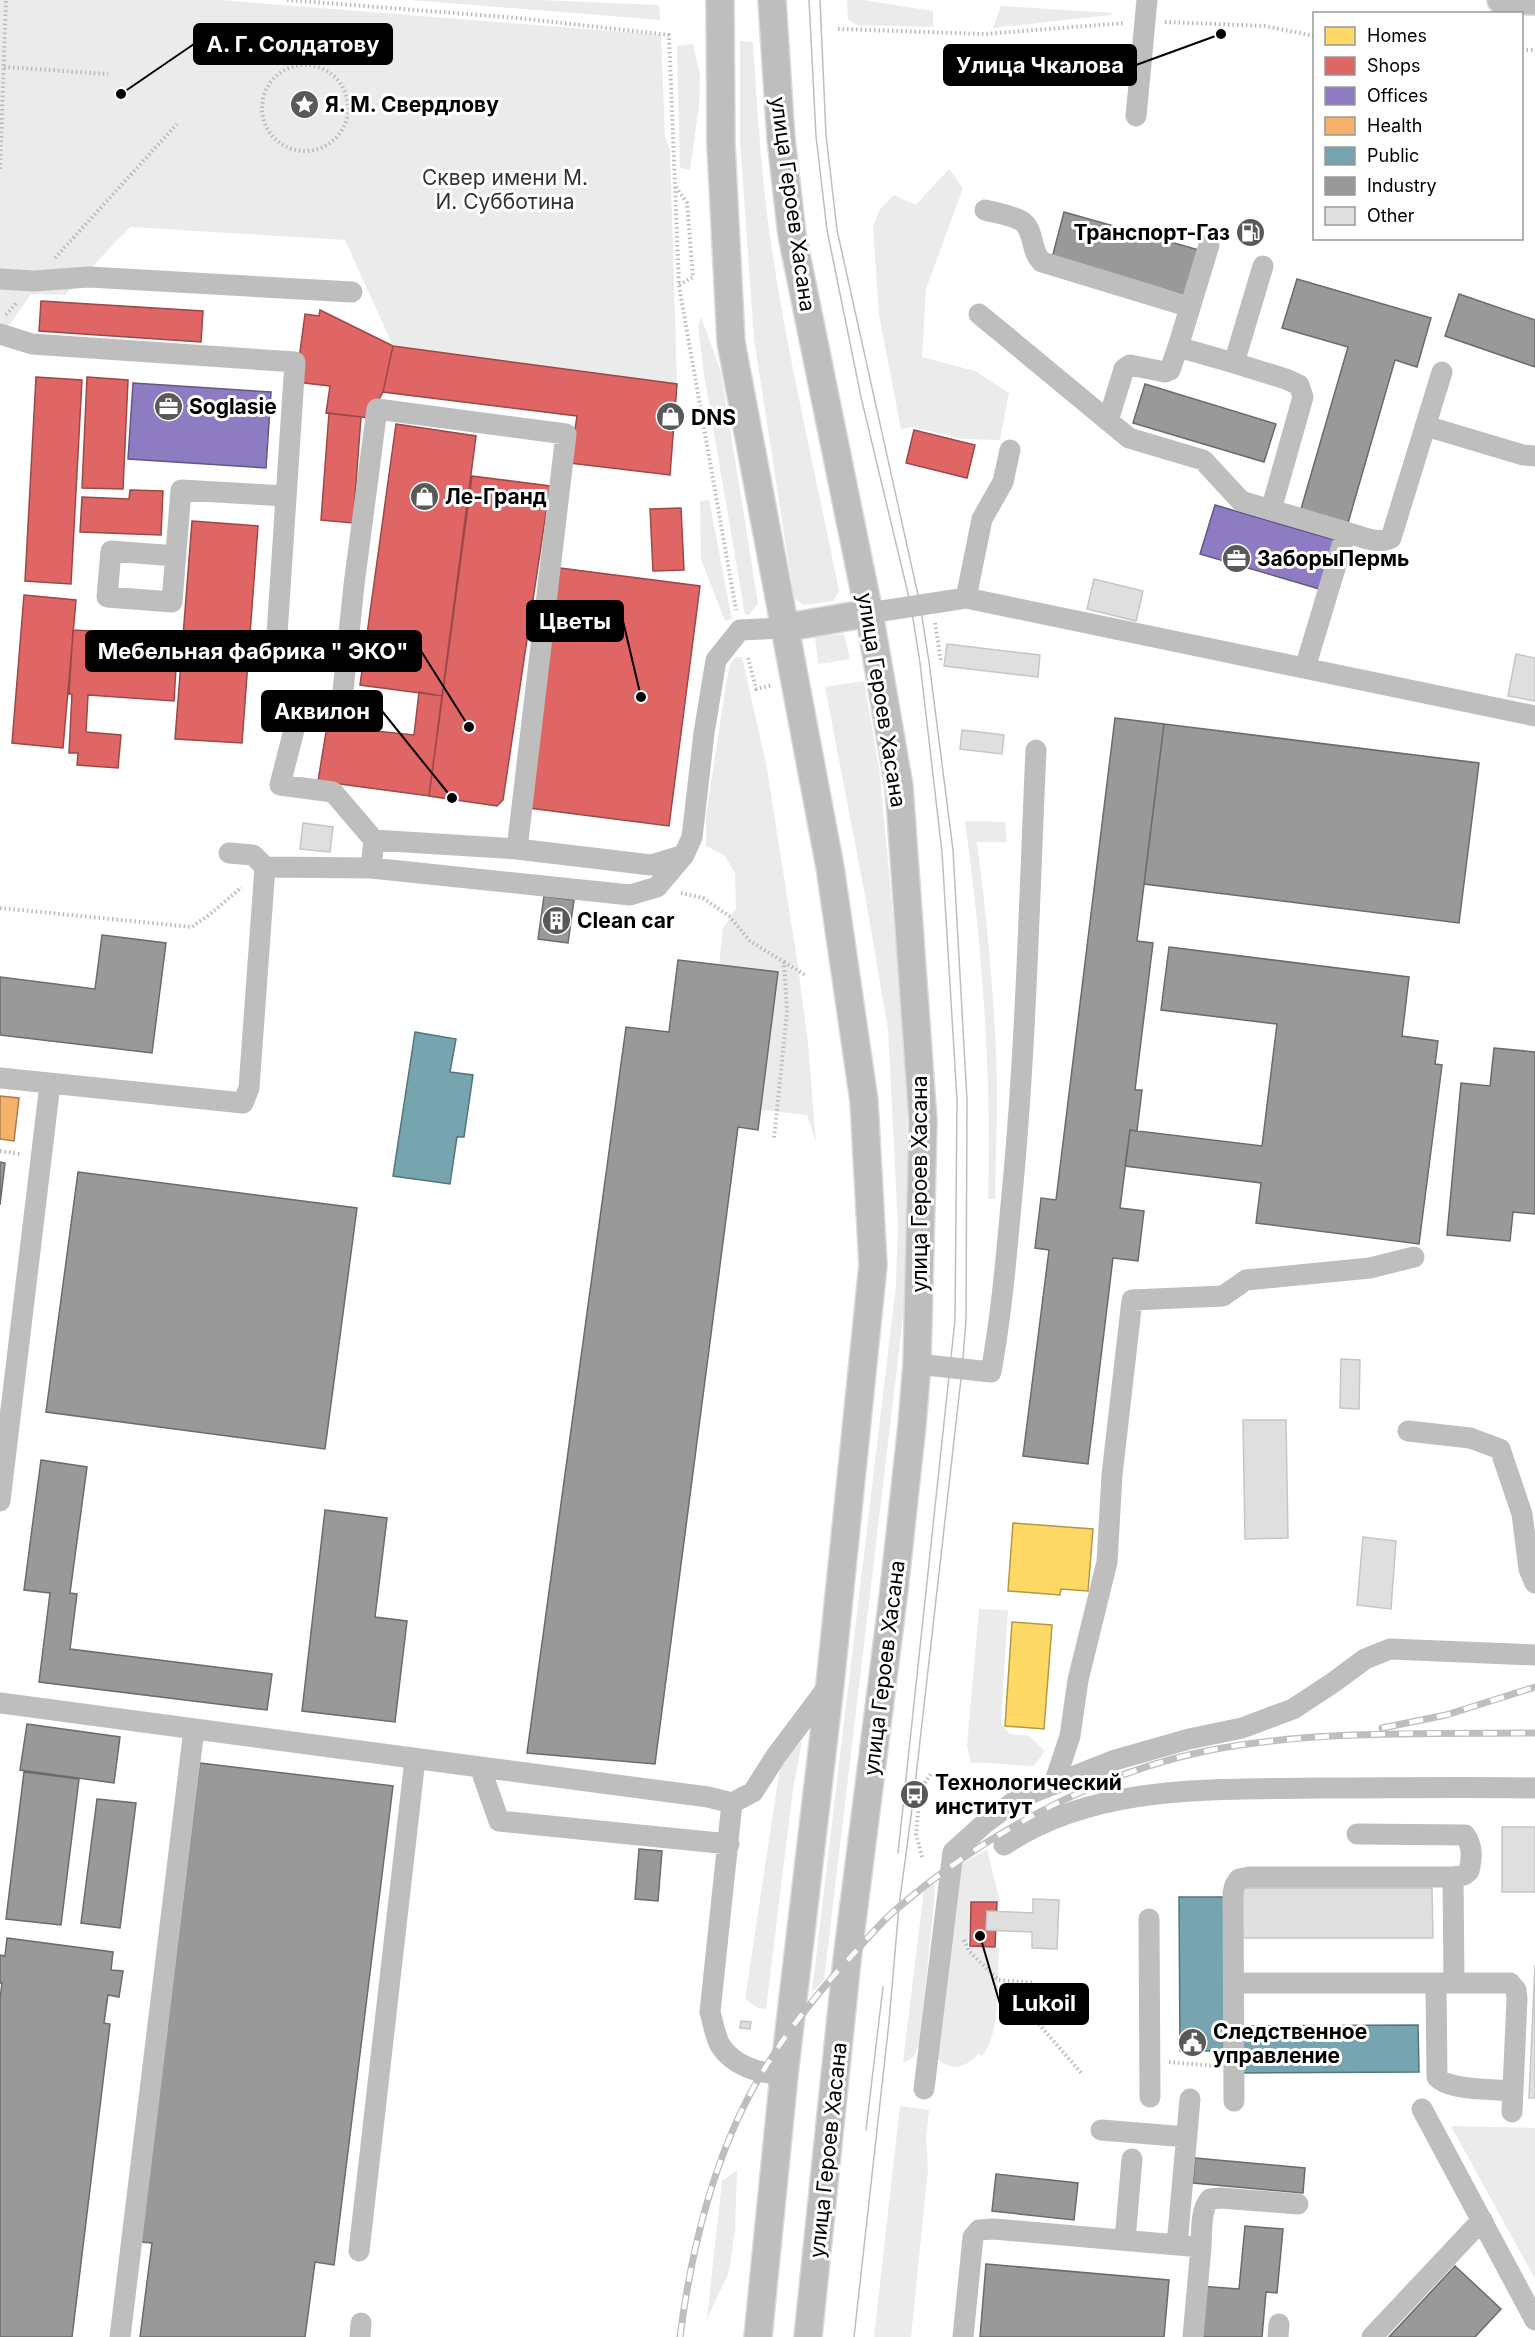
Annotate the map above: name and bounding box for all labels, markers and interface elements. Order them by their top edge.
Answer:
legend [1313,12,1523,240]
callout: А. Г. Солдатову [194,24,392,64]
text: Homes [1367,25,1427,46]
text: А. Г. Солдатову [207,31,379,57]
callout: Улица Чкалова [944,45,1136,85]
text: Улица Чкалова [956,52,1124,78]
text: Shops [1367,55,1421,76]
text: Offices [1367,85,1428,106]
place icon: Я. М. Свердлову [288,88,320,120]
place label: Я. М. Свердлову [325,92,499,117]
street label: улица Героев Хасана [766,95,820,313]
text: Health [1367,115,1422,136]
text: Public [1367,145,1419,166]
park label: Сквер имени М. И. Субботина [422,165,588,214]
text: Industry [1367,175,1437,196]
text: Other [1367,205,1415,226]
fuel station icon: Транспорт-Газ [1235,216,1267,248]
place label: Транспорт-Газ [1074,220,1230,245]
office icon: Soglasie [152,390,184,422]
place label: Soglasie [189,394,277,419]
shop icon: DNS [654,401,686,433]
place label: DNS [691,405,736,430]
shop icon: Ле-Гранд [408,480,440,512]
place label: Ле-Гранд [445,484,547,509]
office icon: ЗаборыПермь [1220,542,1252,574]
place label: ЗаборыПермь [1257,546,1410,571]
street label: улица Героев Хасана [853,591,911,809]
callout: Цветы [527,601,623,641]
text: Цветы [539,608,611,634]
callout: Мебельная фабрика " ЭКО" [86,631,421,671]
text: Мебельная фабрика " ЭКО" [98,638,408,664]
callout: Аквилон [262,691,382,731]
text: Аквилон [274,698,370,724]
building icon: Clean car [540,904,572,936]
place label: Clean car [577,908,675,933]
street label: улица Героев Хасана [907,1076,932,1292]
street label: улица Героев Хасана [858,1559,910,1777]
place label: Технологический институт [935,1770,1122,1819]
bus stop icon: Технологический институт [898,1778,930,1810]
callout: Lukoil [1000,1984,1088,2024]
text: Lukoil [1012,1990,1076,2016]
place label: Следственное управление [1213,2019,1367,2068]
public building icon: Следственное управление [1176,2027,1208,2059]
street label: улица Героев Хасана [804,2041,852,2259]

